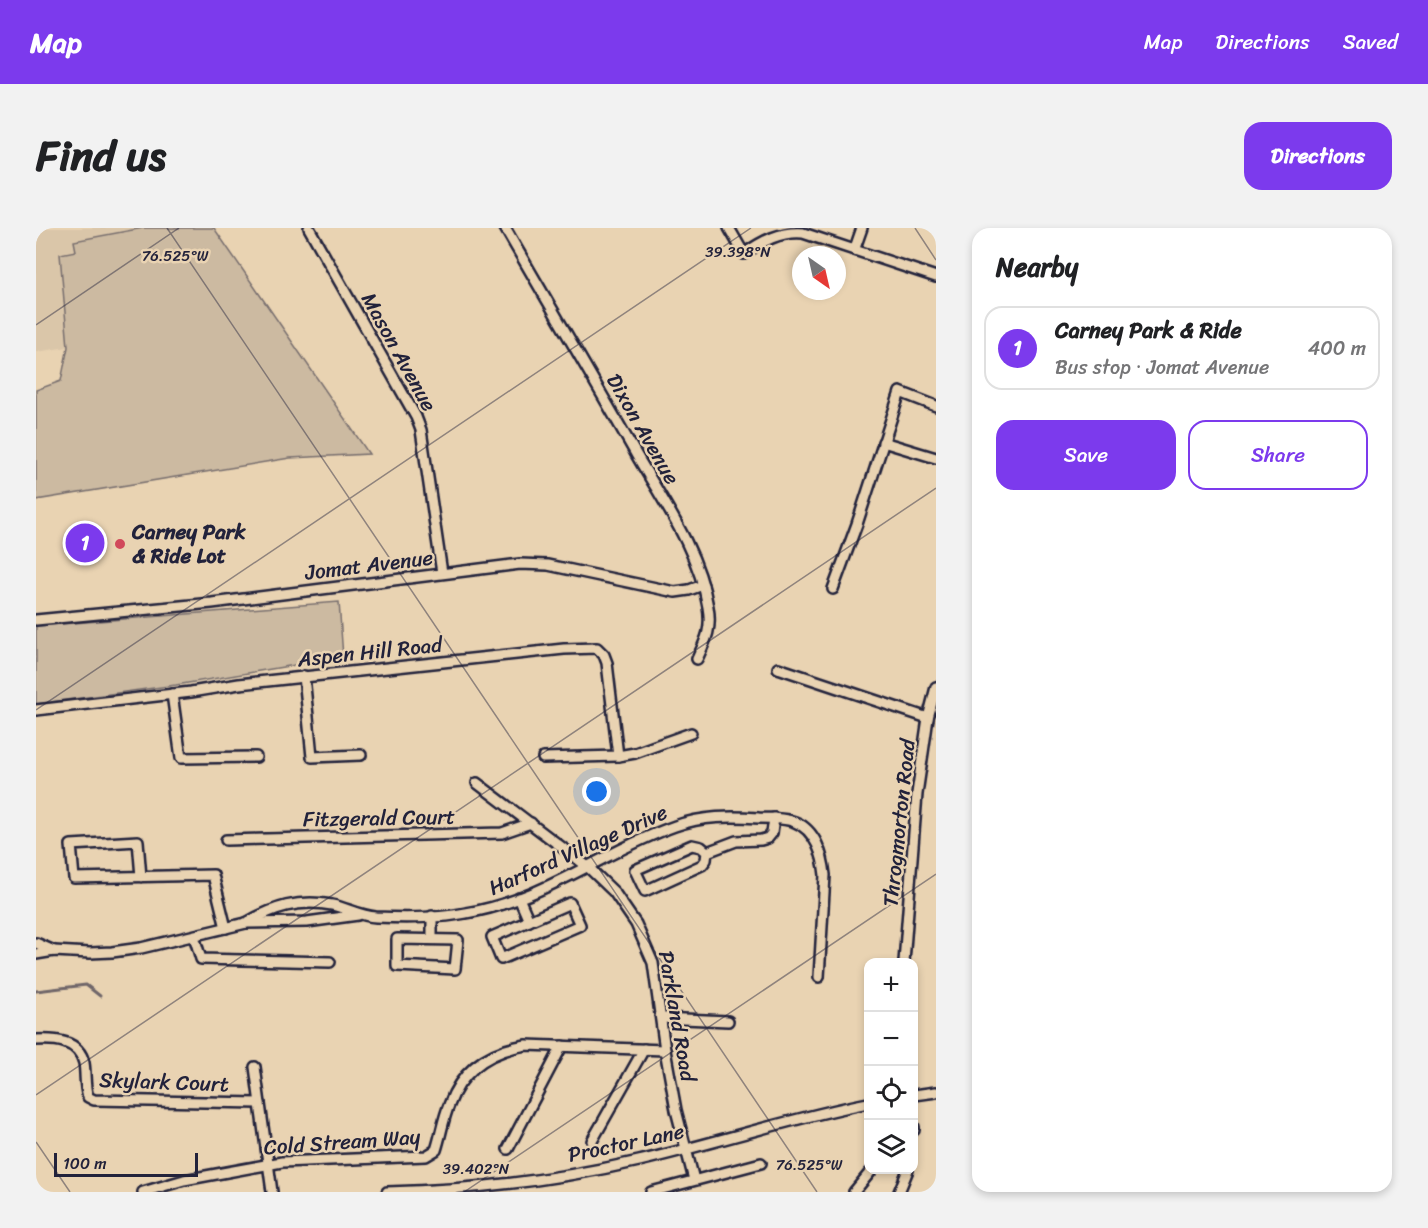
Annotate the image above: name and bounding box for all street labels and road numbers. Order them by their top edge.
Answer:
street label: Mason Avenue [350,285,448,419]
street label: Dixon Avenue [596,366,690,492]
street label: Jomat Avenue [302,538,435,592]
street label: Aspen Hill Road [295,625,446,679]
street label: Throgmorton Road [871,735,927,909]
street label: Harford Village Drive [482,793,674,907]
street label: Fitzgerald Court [303,798,455,838]
street label: Parkland Road [647,948,708,1086]
street label: Skylark Court [98,1061,230,1103]
street label: Proctor Lane [564,1112,688,1174]
street label: Cold Stream Way [262,1118,422,1166]

